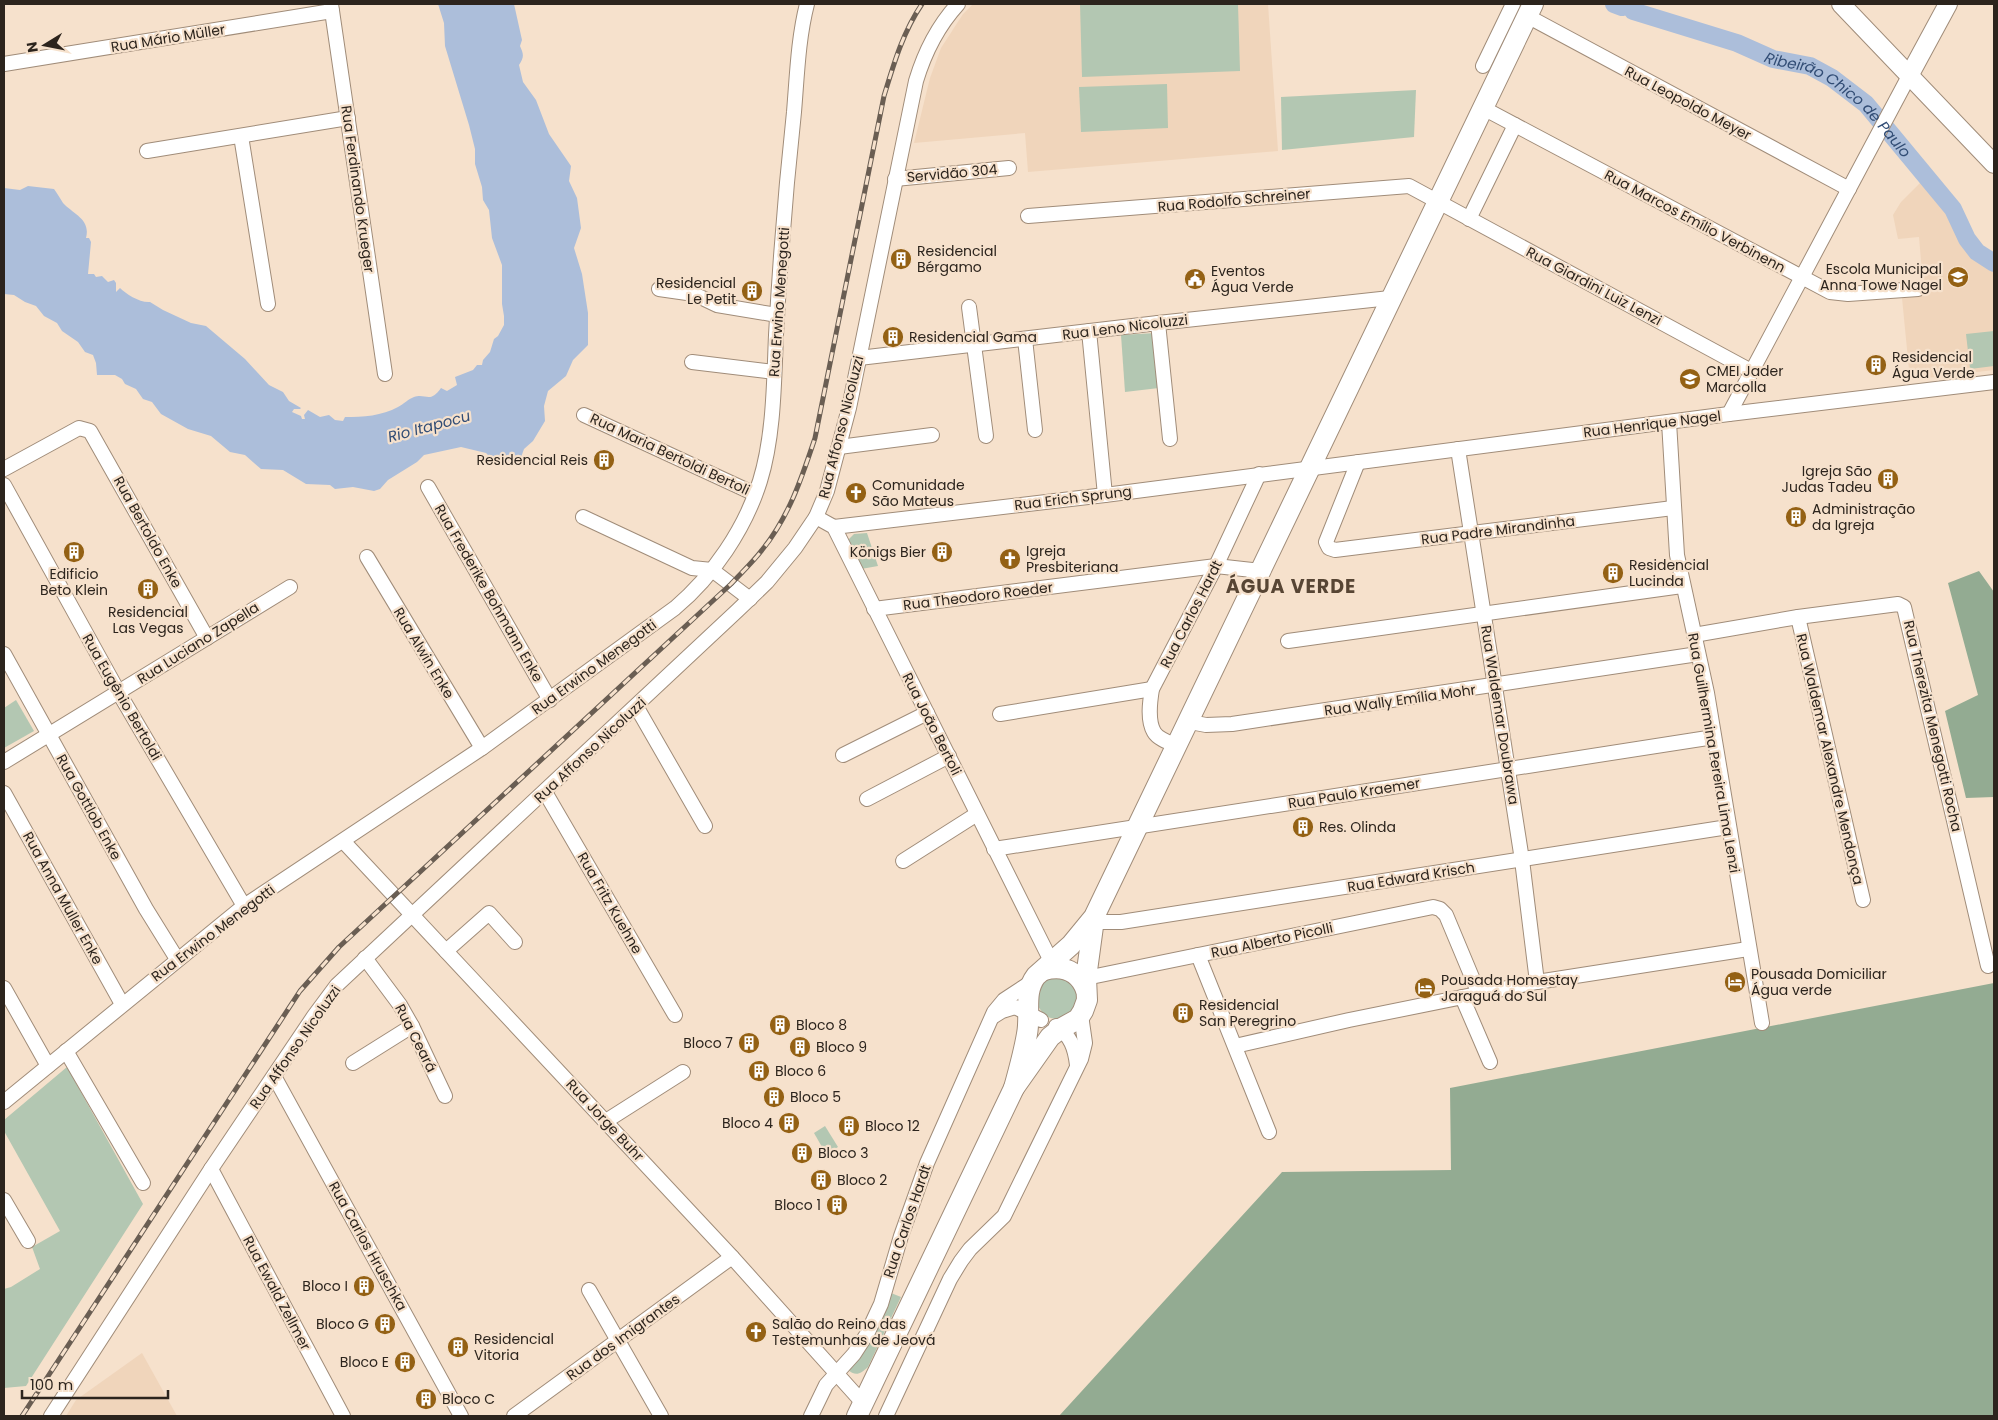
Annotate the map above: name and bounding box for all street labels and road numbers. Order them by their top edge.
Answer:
street label: Rua Mário Müller [109,19,227,57]
street label: Rua Leopoldo Meyer [1621,61,1755,145]
street label: Rua Ferdinando Krueger [336,104,380,274]
street label: Servidão 304 [906,159,998,187]
street label: Rua Marcos Emílio Verbinenn [1601,165,1789,277]
street label: Rua Rodolfo Schreiner [1157,183,1311,217]
street label: Rua Erwino Menegotti [764,226,794,378]
street label: Rua Giardini Luiz Lenzi [1523,242,1665,330]
street label: Rua Leno Nicoluzzi [1061,309,1189,345]
street label: Rua Affonso Nicoluzzi [814,353,868,501]
street label: Rua Henrique Nagel [1582,406,1722,442]
street label: Rua Maria Bertoldi Bertoli [587,408,753,500]
street label: Rua Bertoldo Enke [109,473,187,592]
street label: Rua Erich Sprung [1013,481,1133,515]
street label: Rua Frederike Bohmann Enke [430,500,548,686]
street label: Rua Padre Mirandinha [1420,511,1576,549]
street label: Rua Carlos Hardt [1155,557,1227,671]
street label: Rua Theodoro Roeder [902,577,1054,615]
street label: Rua Luciano Zapella [133,597,263,689]
street label: Rua Alwin Enke [389,604,459,703]
street label: Rua Erwino Menegotti [527,615,661,719]
street label: Rua Therezita Menegotti Rocha [1899,618,1967,834]
street label: Rua Waldemar Doubrawa [1476,624,1524,806]
street label: Rua Eugênio Bertoldi [78,630,166,764]
street label: Rua Guilhermina Pereira Lima Lenzi [1683,631,1745,875]
street label: Rua Waldemar Alexandre Mendonça [1791,632,1869,886]
street label: Rua João Bertoli [898,669,966,779]
street label: Rua Wally Emília Mohr [1323,679,1477,721]
street label: Rua Affonso Nicoluzzi [530,693,650,807]
street label: Rua Gottlob Enke [52,750,127,864]
street label: Rua Paulo Kraemer [1287,773,1421,813]
street label: Rua Anna Muller Enke [18,828,108,968]
street label: Rua Fritz Kuehne [573,849,647,958]
street label: Rua Edward Krisch [1346,857,1476,897]
street label: Rua Erwino Menegotti [147,880,279,986]
street label: Rua Alberto Picolli [1209,917,1335,963]
street label: Rua Affonso Nicoluzzi [245,981,345,1113]
street label: Rua Ceará [390,1000,442,1076]
street label: Rua Jorge Buhr [562,1074,648,1166]
street label: Rua Carlos Hardt [878,1162,936,1280]
street label: Rua Carlos Hruschka [324,1178,412,1314]
street label: Rua Ewald Zellmer [238,1232,316,1354]
street label: Rua dos Imigrantes [562,1289,684,1385]

